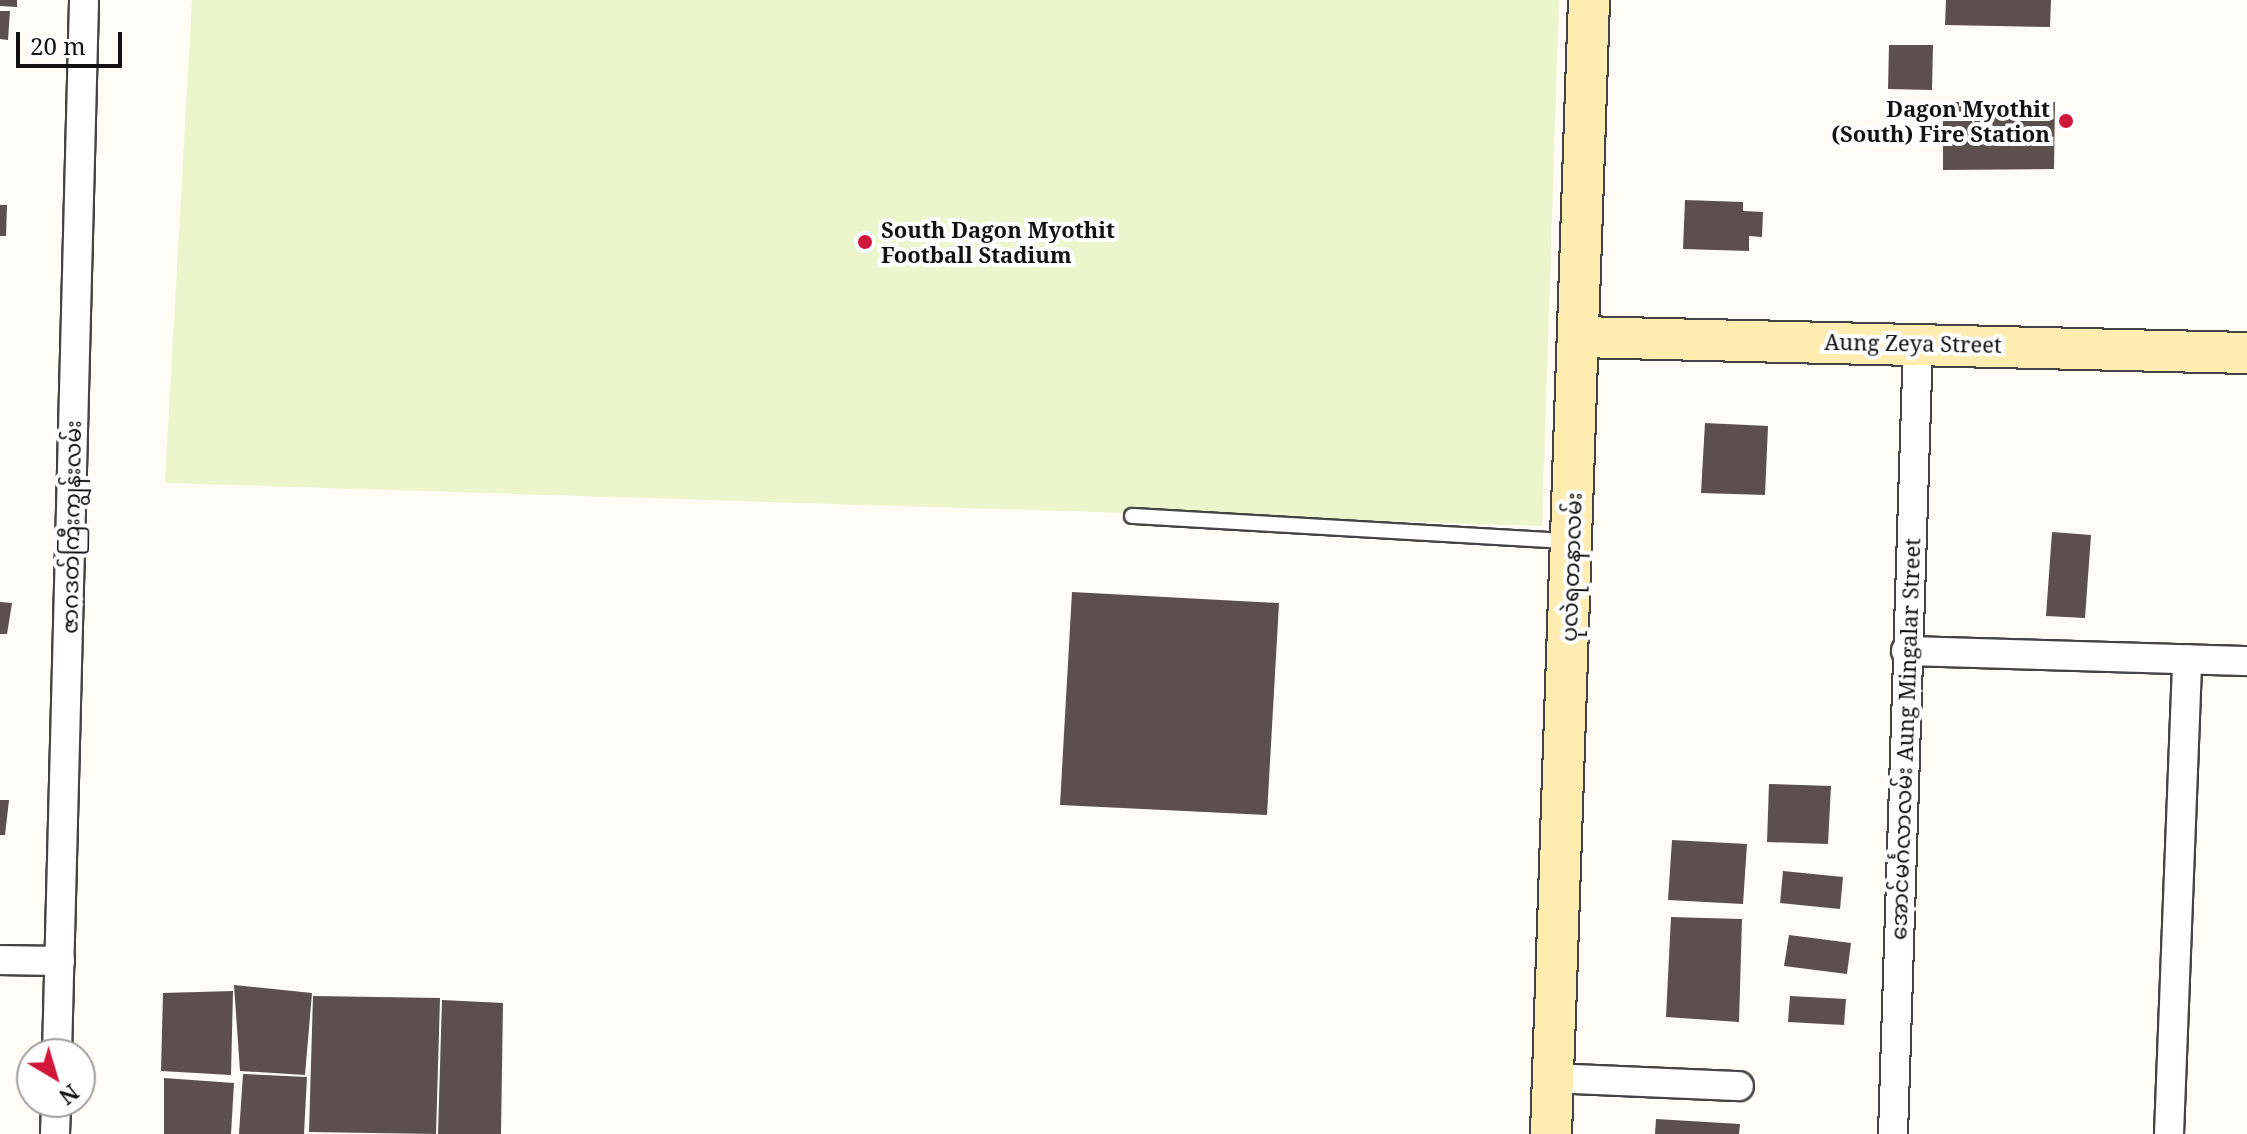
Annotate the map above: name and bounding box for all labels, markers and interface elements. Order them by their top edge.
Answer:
scale bar [20,16,126,66]
text: 20 m [30,29,86,62]
place label: Dagon Myothit (South) Fire Station [1831,95,2050,146]
marker: Dagon Myothit (South) Fire Station [2057,112,2075,130]
place label: South Dagon Myothit Football Stadium [881,216,1115,268]
marker: South Dagon Myothit Football Stadium [856,233,874,251]
street label: Aung Zeya Street [1824,328,2002,358]
street label: ဇာဂဒတ်ကြီးကျွန်းလမ်း [56,420,86,634]
street label: ပုလဲရတနာလမ်း [1555,492,1587,642]
street label: အောင်မင်္ဂလာလမ်း Aung Mingalar Street [1885,538,1925,940]
north arrow [16,1038,96,1118]
text: N [53,1078,86,1112]

